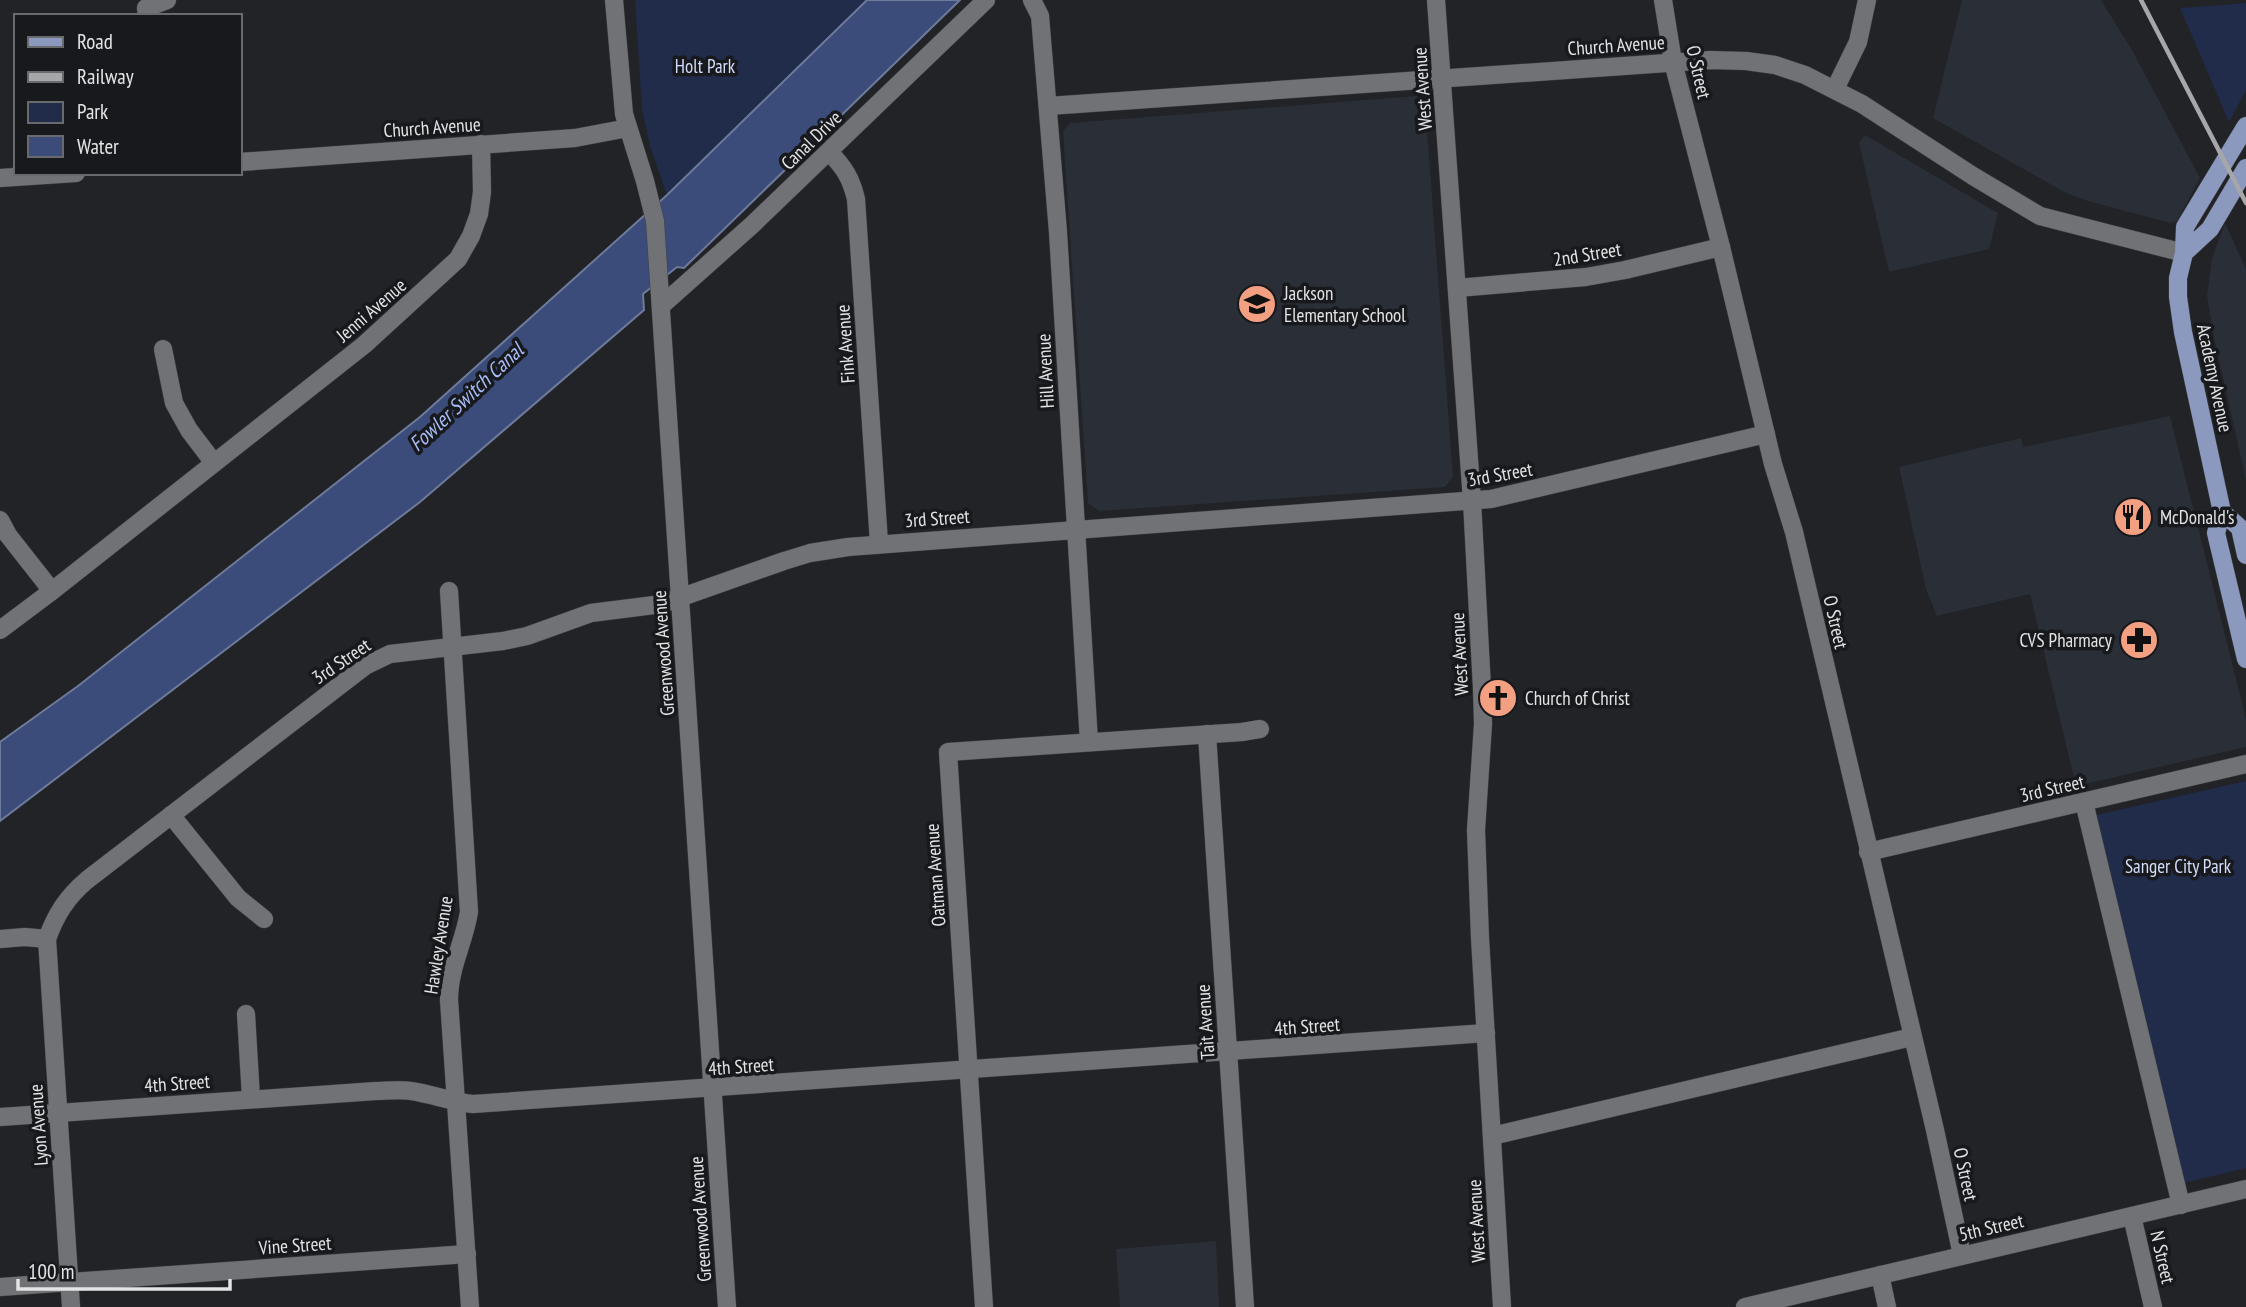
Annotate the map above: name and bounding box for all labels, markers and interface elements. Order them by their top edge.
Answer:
legend [14,14,242,175]
text: Road [77,28,113,55]
street label: Church Avenue [1567,30,1665,60]
street label: O Street [1681,43,1717,102]
street label: West Avenue [1407,47,1437,131]
park label: Holt Park [675,54,736,78]
text: Railway [77,63,134,90]
text: Park [77,98,108,125]
street label: Canal Drive [776,105,846,175]
street label: Church Avenue [383,112,481,142]
text: Water [77,133,119,160]
street label: 2nd Street [1551,237,1623,271]
street label: Jenni Avenue [330,273,411,348]
place label: Jackson Elementary School [1283,281,1406,327]
school or university icon: Jackson Elementary School [1236,283,1278,325]
street label: Fink Avenue [830,304,860,384]
street label: Academy Avenue [2192,322,2238,434]
street label: Hill Avenue [1031,333,1059,409]
water label: Fowler Switch Canal [403,336,530,457]
street label: 3rd Street [1466,456,1535,491]
restaurant icon: McDonald's [2112,496,2154,538]
street label: 3rd Street [904,504,971,532]
place label: McDonald's [2160,505,2235,529]
street label: Greenwood Avenue [647,589,679,717]
street label: O Street [1818,593,1854,652]
street label: West Avenue [1445,612,1473,696]
pharmacy icon: CVS Pharmacy [2118,619,2160,661]
place label: CVS Pharmacy [2019,628,2113,652]
street label: 3rd Street [307,632,375,689]
church icon: Church of Christ [1477,677,1519,719]
place label: Church of Christ [1525,686,1630,710]
street label: 3rd Street [2017,769,2087,807]
street label: Oatman Avenue [919,823,951,927]
park label: Sanger City Park [2125,854,2232,878]
street label: Hawley Avenue [418,894,458,996]
street label: Tait Avenue [1190,983,1220,1060]
street label: 4th Street [1273,1012,1341,1040]
street label: 4th Street [707,1052,775,1080]
street label: 4th Street [143,1069,211,1097]
street label: Lyon Avenue [23,1083,53,1167]
street label: O Street [1949,1145,1983,1204]
street label: Greenwood Avenue [684,1155,716,1283]
street label: West Avenue [1462,1179,1490,1263]
street label: 5th Street [1956,1208,2026,1246]
street label: N Street [2145,1228,2181,1287]
street label: Vine Street [257,1230,333,1260]
scale bar [18,1248,229,1292]
text: 100 m [28,1258,74,1285]

